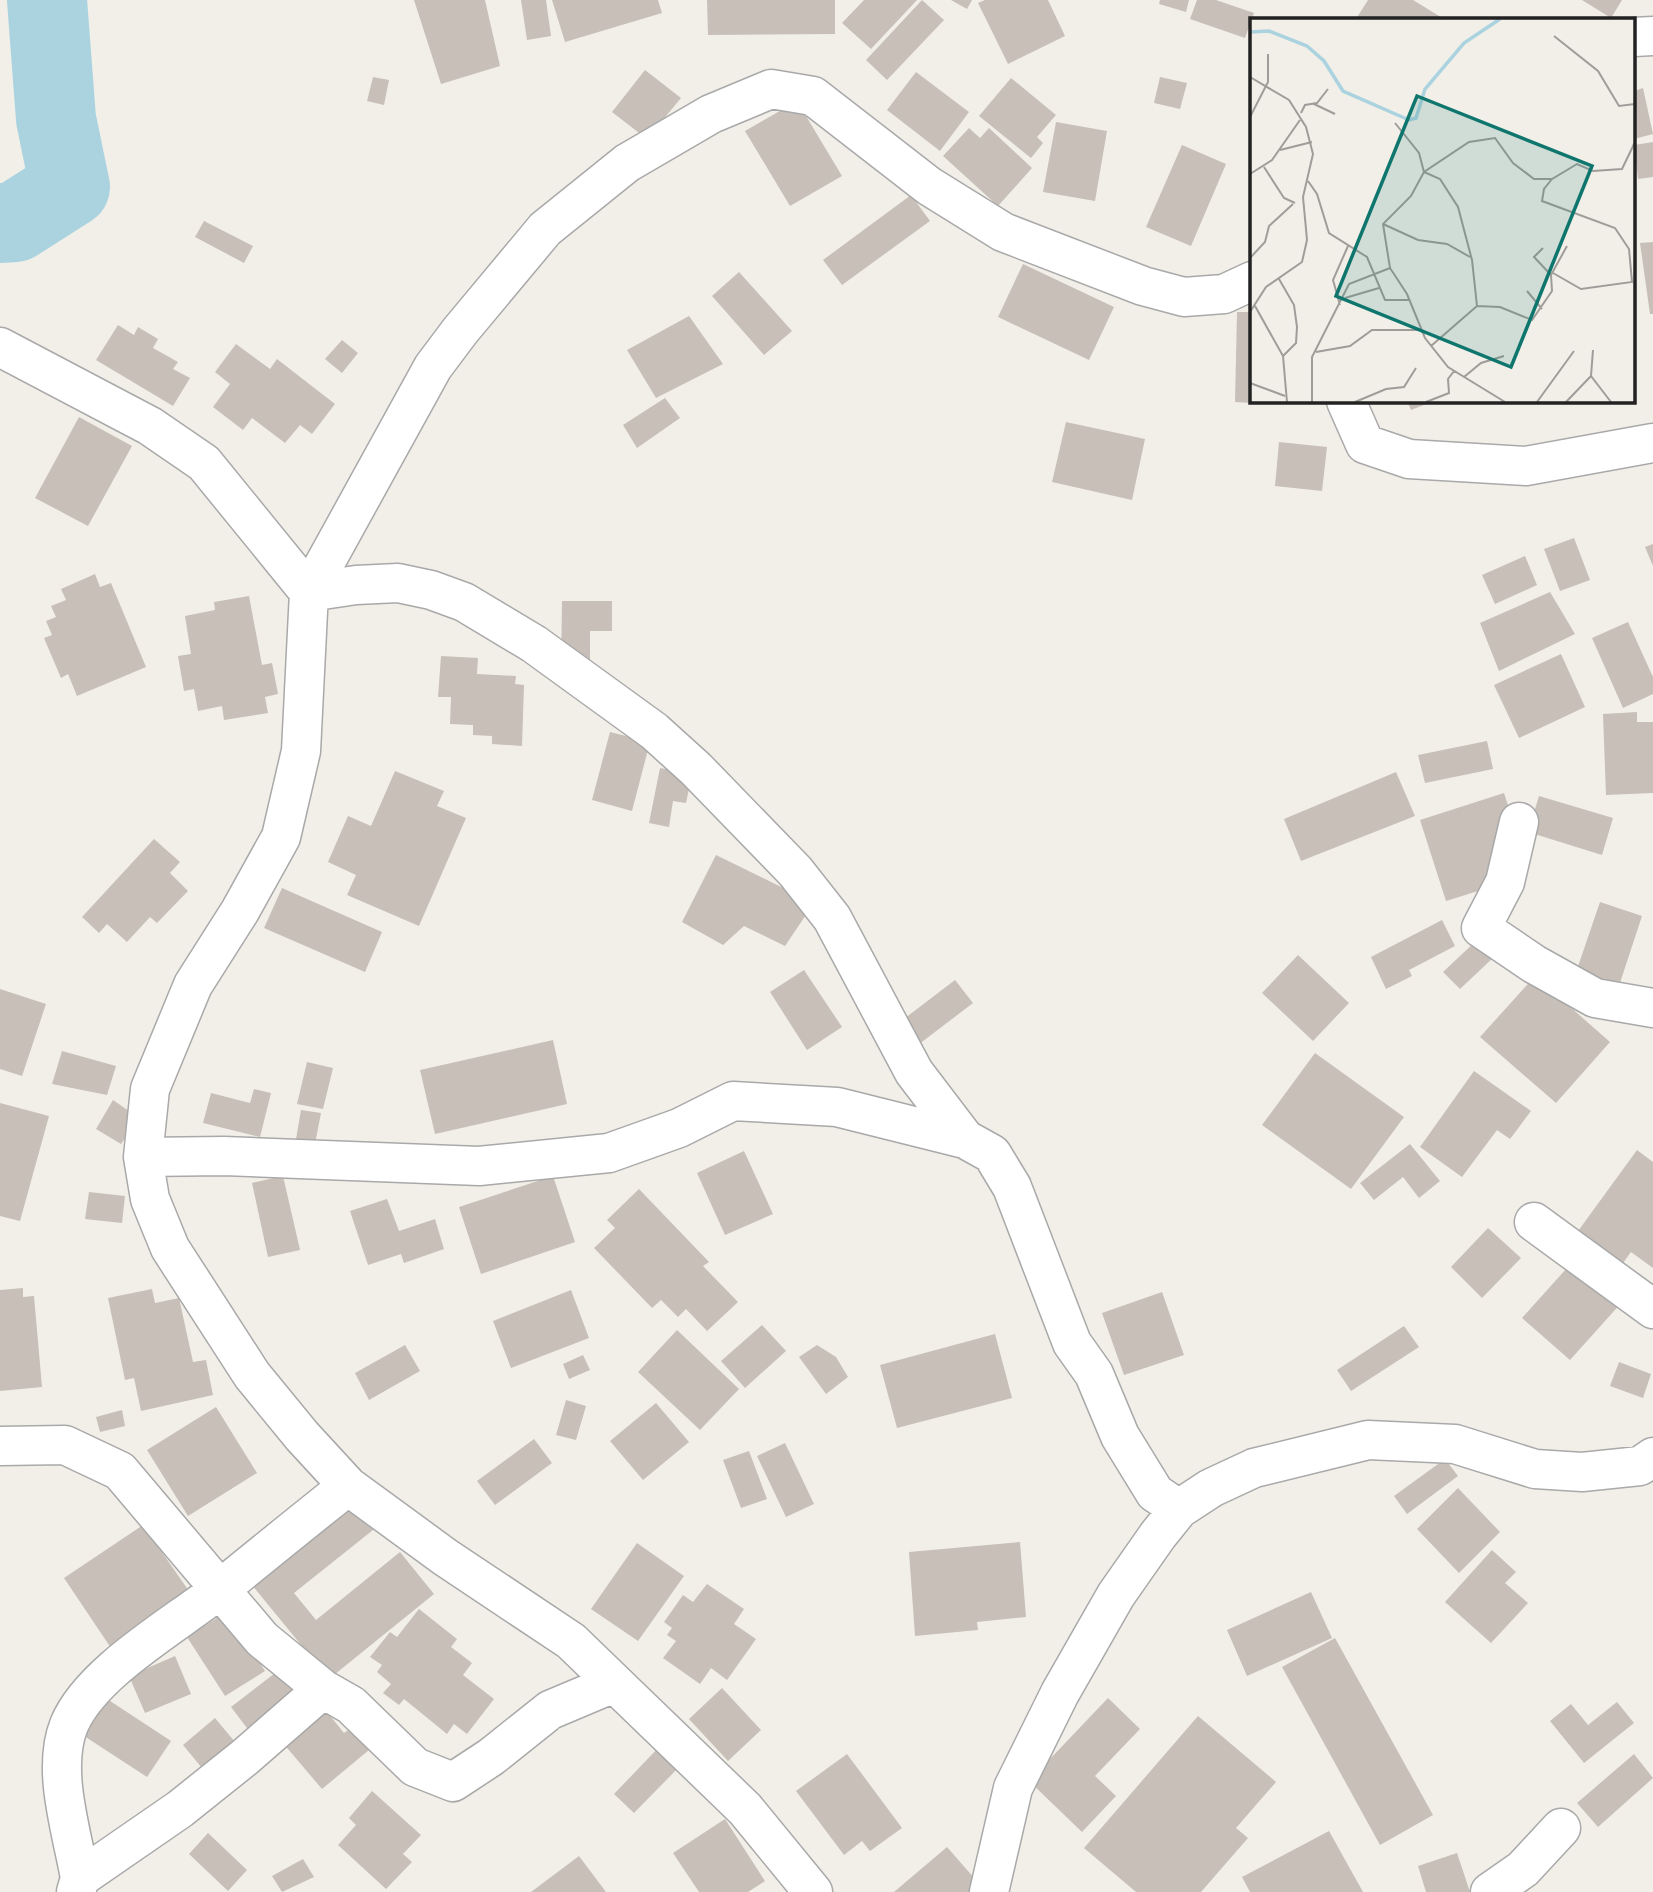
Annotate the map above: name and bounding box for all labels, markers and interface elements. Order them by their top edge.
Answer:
inset map [1250,18,1636,402]

